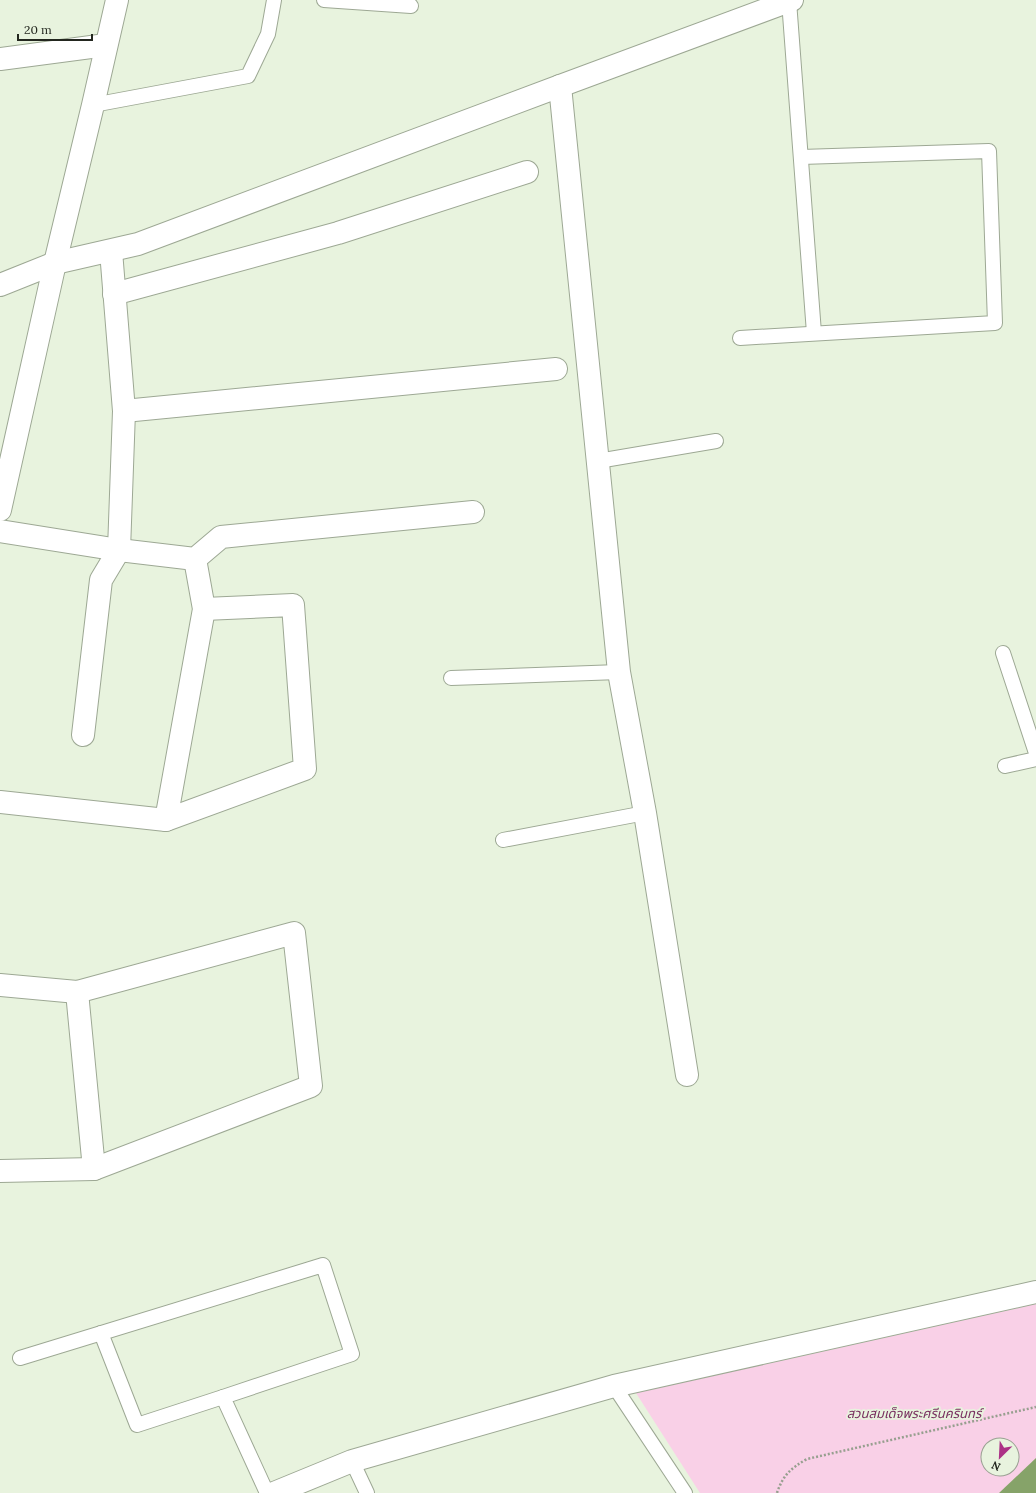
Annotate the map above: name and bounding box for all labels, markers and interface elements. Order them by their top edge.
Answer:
scale bar [18,16,92,42]
text: 20 m [24,22,52,37]
park label: สวนสมเด็จพระศรีนครินทร์ [847,1405,985,1422]
north arrow [980,1437,1020,1477]
text: N [989,1458,1003,1474]

